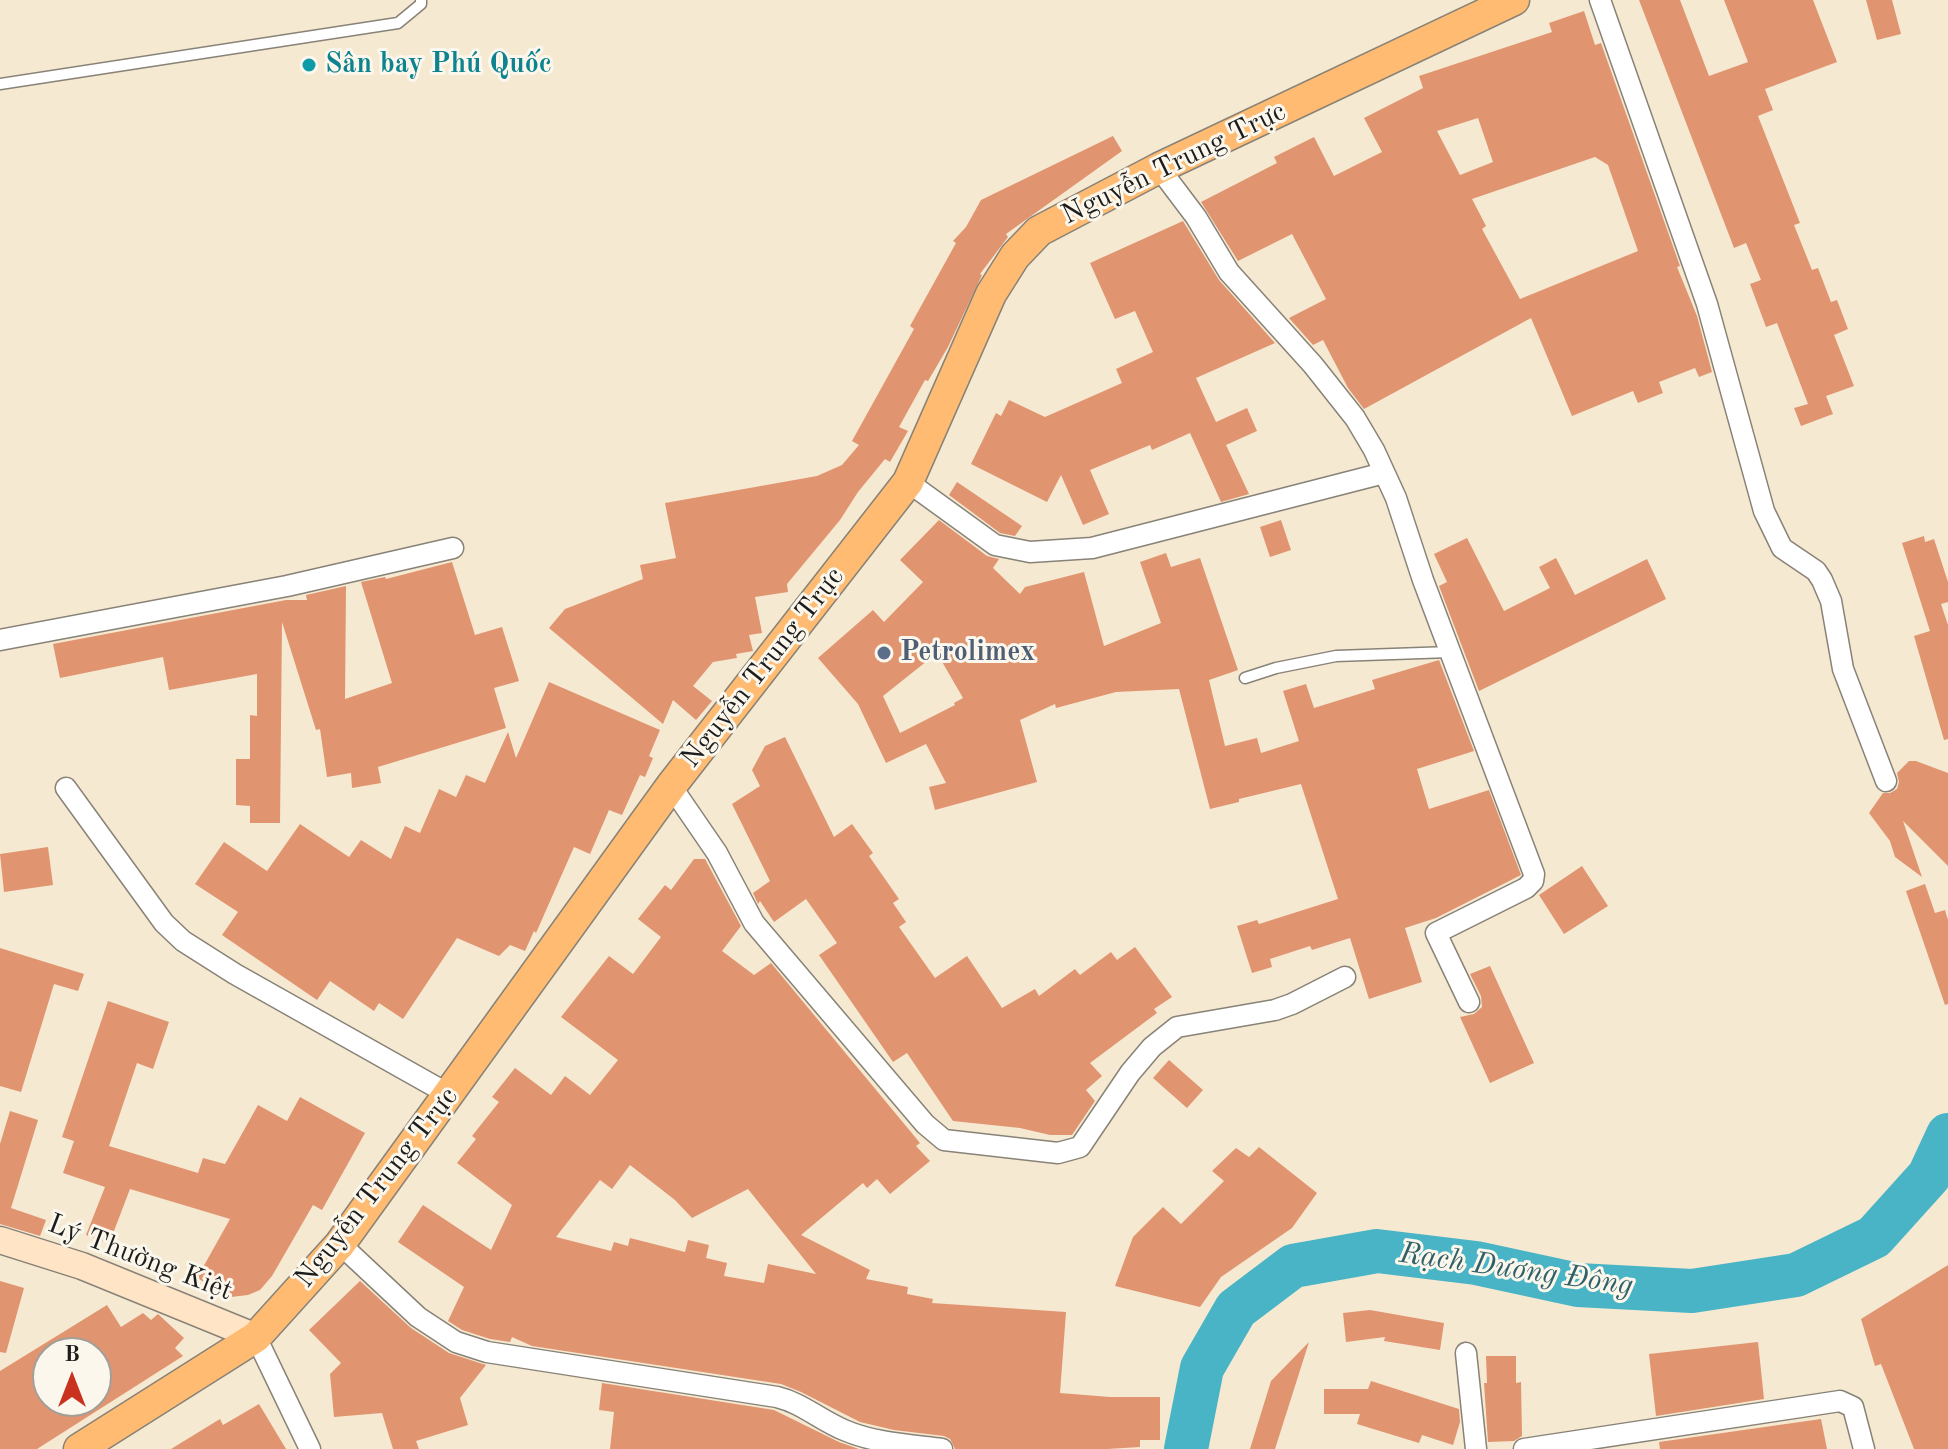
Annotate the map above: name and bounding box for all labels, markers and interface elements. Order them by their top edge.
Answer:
place label: Sân bay Phú Quốc [325,48,552,82]
marker: Sân bay Phú Quốc [300,56,318,74]
street label: Nguyễn Trung Trực [1057,95,1291,233]
street label: Nguyễn Trung Trực [674,561,852,775]
place label: Petrolimex [900,636,1035,670]
marker: Petrolimex [875,644,893,662]
street label: Nguyễn Trung Trực [288,1081,466,1295]
street label: Lý Thường Kiệt [43,1207,237,1309]
water label: Rạch Dương Đông [1397,1236,1635,1304]
north arrow [32,1337,112,1417]
text: B [64,1344,80,1366]

